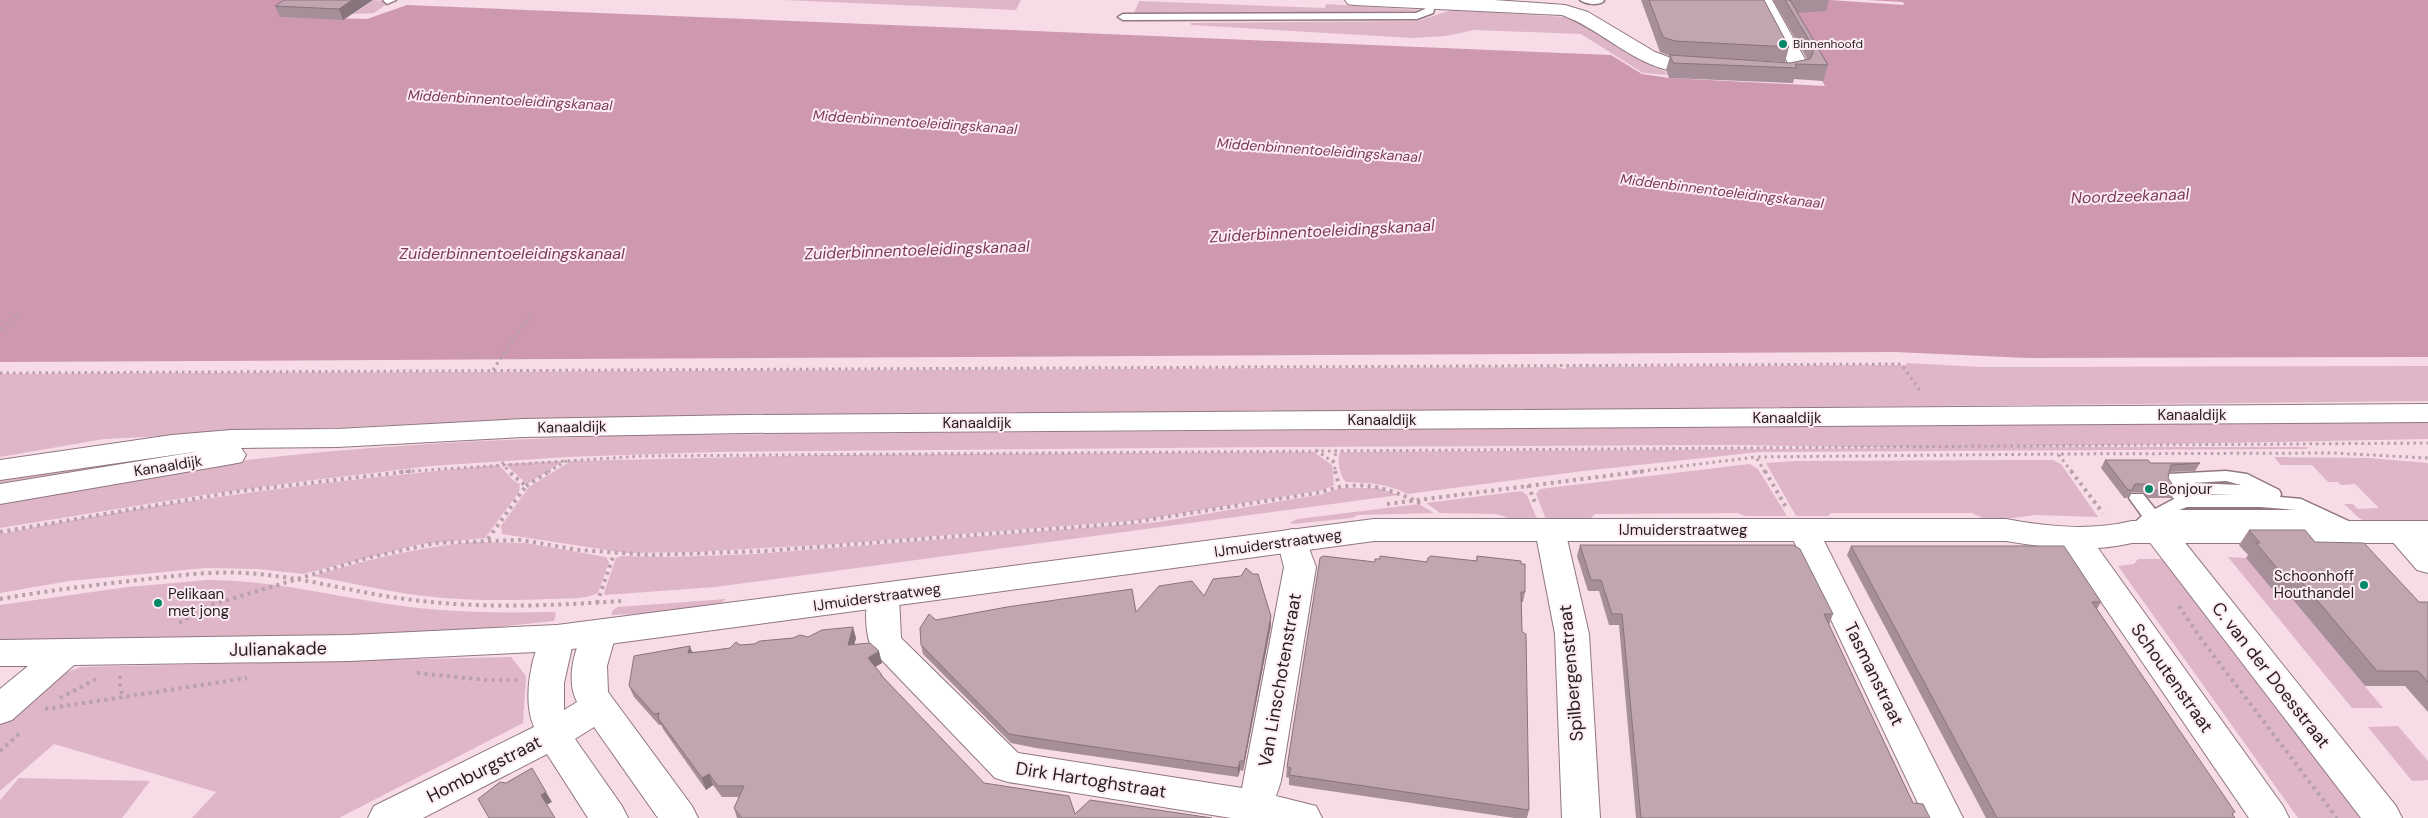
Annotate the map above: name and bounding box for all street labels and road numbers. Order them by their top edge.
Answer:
street label: Kanaaldijk [2157,405,2227,425]
street label: Kanaaldijk [1752,408,1822,428]
street label: Kanaaldijk [1347,410,1417,430]
street label: Kanaaldijk [942,413,1012,433]
street label: Kanaaldijk [537,416,607,438]
street label: Kanaaldijk [132,451,204,481]
street label: IJmuiderstraatweg [1619,520,1747,540]
street label: IJmuiderstraatweg [1213,524,1343,562]
street label: IJmuiderstraatweg [812,578,942,616]
street label: Van Linschotenstraat [1253,591,1307,769]
street label: C. van der Doesstraat [2206,597,2336,753]
street label: Spilbergenstraat [1553,604,1589,742]
street label: Tasmanstraat [1839,618,1909,730]
street label: Schoutenstraat [2125,619,2219,737]
street label: Julianakade [229,636,327,662]
street label: Homburgstraat [423,730,545,808]
street label: Dirk Hartoghstraat [1014,756,1168,804]

